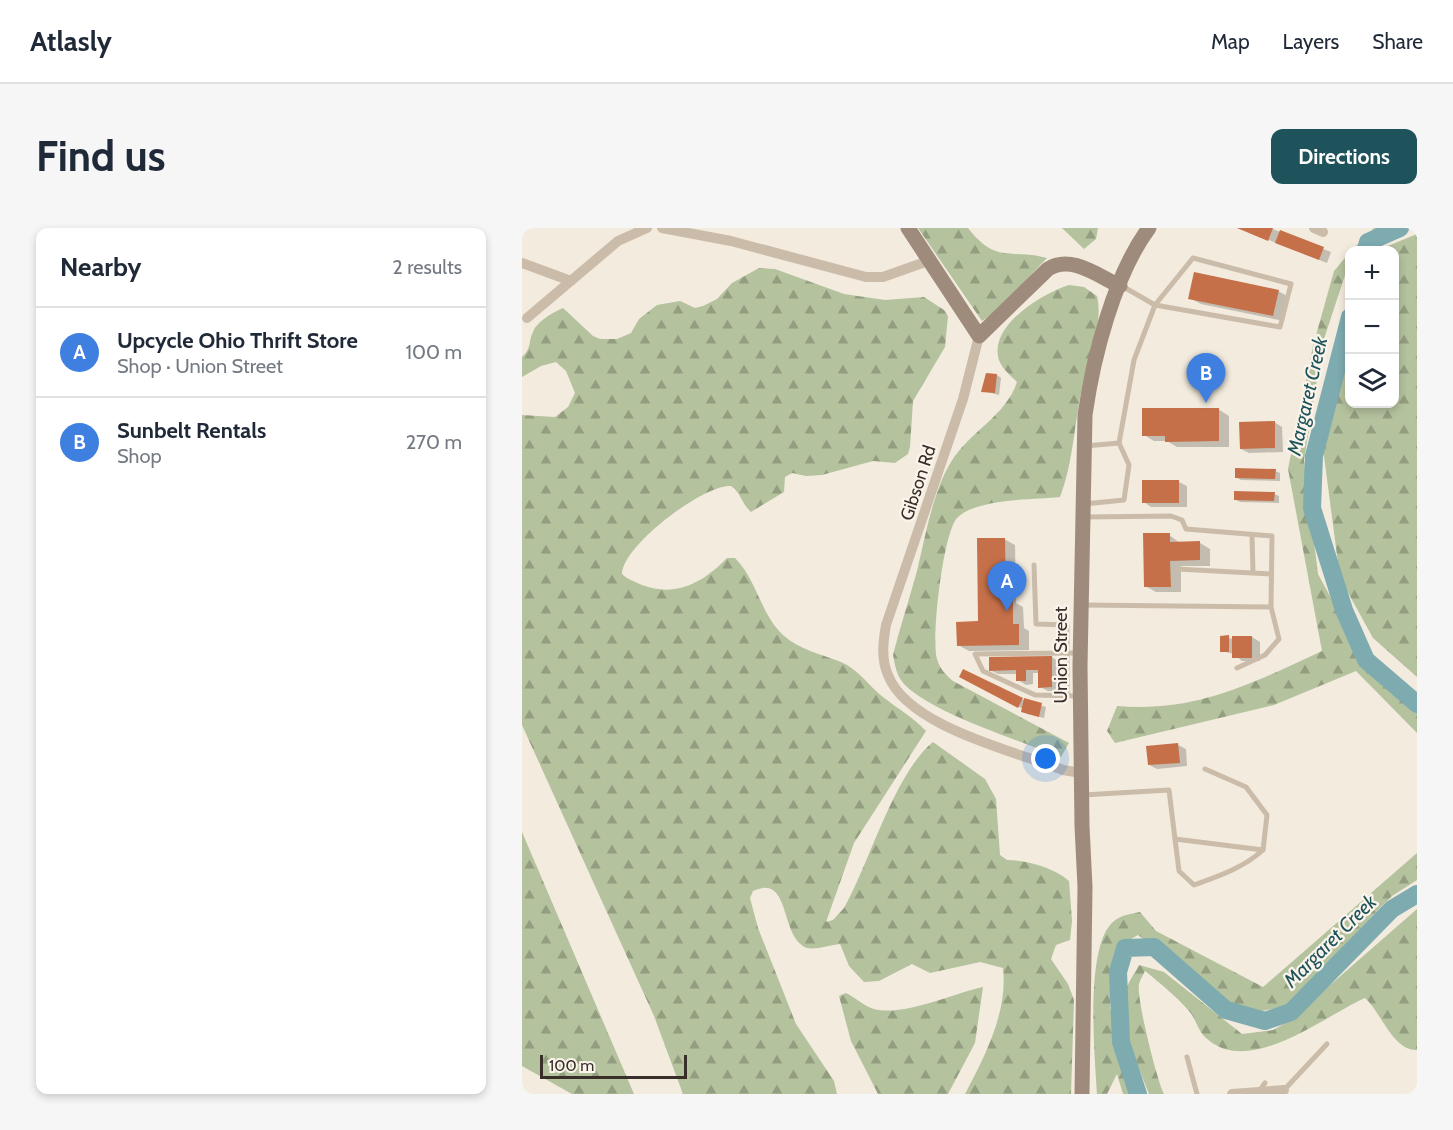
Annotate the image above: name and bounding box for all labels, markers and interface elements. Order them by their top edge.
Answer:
text: Atlasly [30,24,112,58]
text: Map [1211,29,1250,54]
text: Layers [1283,29,1339,54]
text: Share [1372,29,1423,54]
button: Directions [1271,129,1417,184]
text: Find us [36,130,165,182]
map controls [1345,246,1399,408]
button: + [1345,246,1399,300]
text: Nearby [60,251,141,283]
text: 2 results [392,255,462,279]
button: − [1345,300,1399,354]
text: Upcycle Ohio Thrift Store [117,327,358,354]
water label: Margaret Creek [1281,333,1333,459]
text: A [73,340,86,364]
text: 100 m [406,340,462,364]
text: Shop · Union Street [117,354,283,378]
pin: B [1186,354,1226,403]
button: layers [1345,354,1399,408]
text: Sunbelt Rentals [117,417,266,444]
text: B [73,430,86,454]
text: 270 m [406,430,462,454]
street label: Gibson Rd [896,443,940,523]
text: Shop [117,444,162,468]
pin: A [988,562,1026,611]
street label: Union Street [1050,607,1072,703]
your location [1031,744,1060,773]
water label: Margaret Creek [1278,889,1382,993]
scale bar [540,1052,687,1080]
text: 100 m [549,1056,594,1075]

